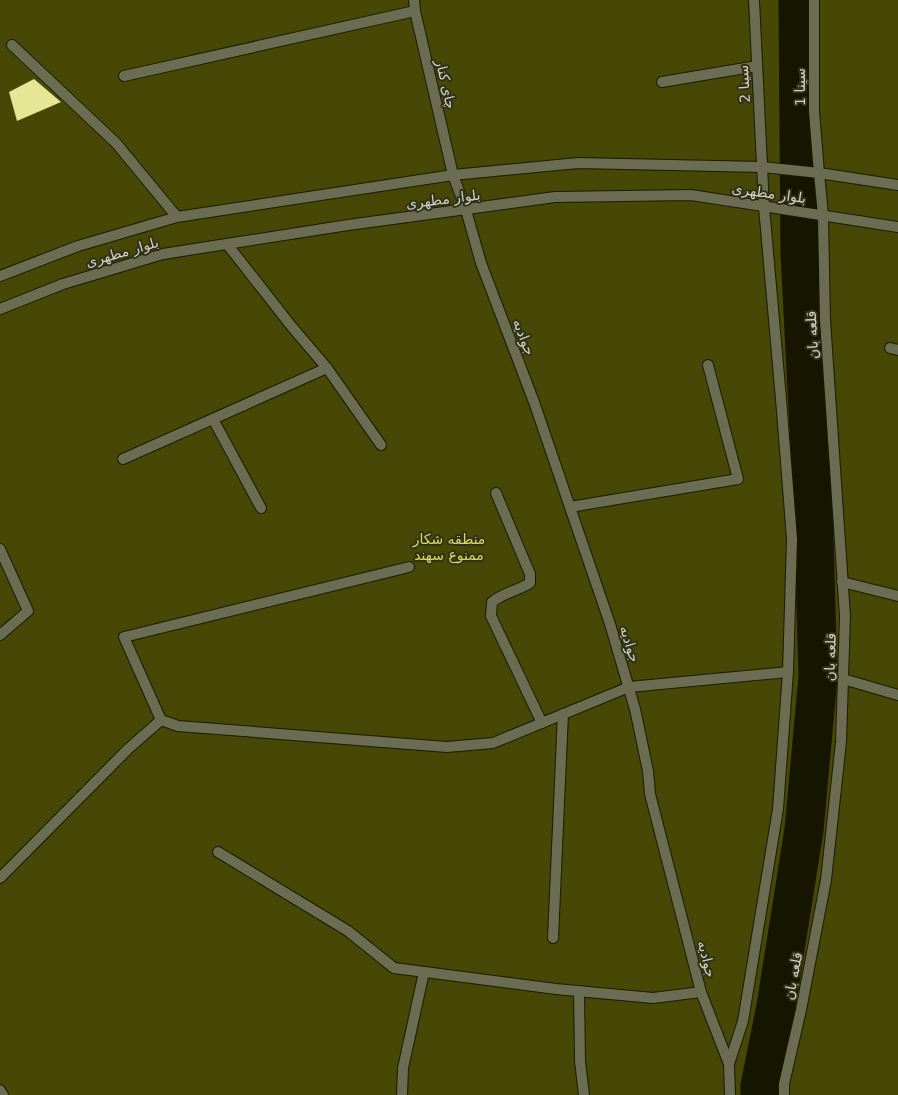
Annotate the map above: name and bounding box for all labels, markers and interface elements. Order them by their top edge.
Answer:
street label: چای کنار [431,57,459,111]
street label: سینا 2 [735,65,753,103]
street label: سینا 1 [792,68,808,106]
street label: بلوار مطهری [731,180,807,207]
street label: بلوار مطهری [405,186,481,213]
street label: بلوار مطهری [84,234,161,271]
street label: قلعه بان [803,310,821,360]
street label: جوادیه [509,317,538,358]
park label: منطقه شکار ممنوع سهند [412,531,485,564]
street label: جوادیه [616,624,643,665]
street label: قلعه بان [821,632,839,682]
street label: جوادیه [694,939,719,979]
street label: قلعه بان [781,951,805,1001]

